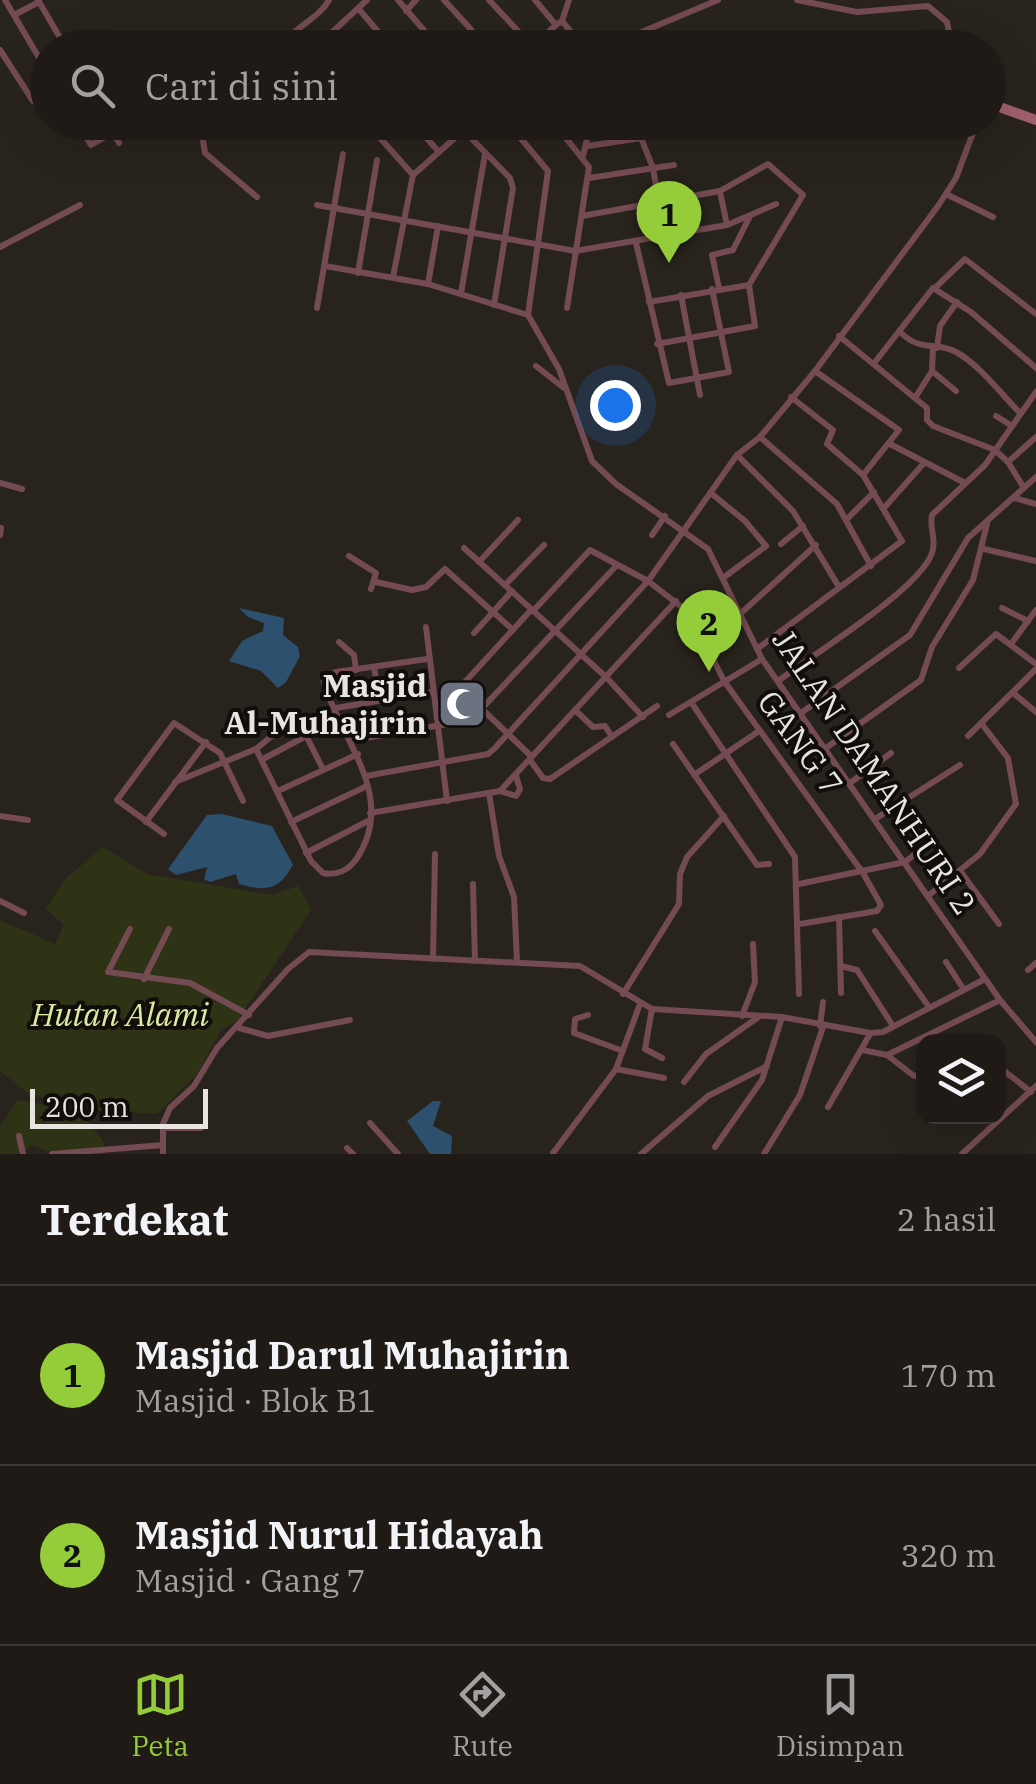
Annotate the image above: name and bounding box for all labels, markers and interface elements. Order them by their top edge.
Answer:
search box [30,30,1006,140]
icon: search [65,58,120,113]
text: Cari di sini [145,61,338,110]
pin: 1 [636,180,702,263]
your location [590,380,641,431]
pin: 2 [676,590,742,672]
street label: JALAN DAMANHURI 2 [764,621,986,922]
place label: Masjid Al-Muhajirin [224,664,427,743]
mosque icon: Masjid Al-Muhajirin [436,678,488,730]
street label: GANG 7 [749,682,853,803]
park label: Hutan Alami [30,993,209,1035]
map controls [916,1034,1006,1124]
button: layers [916,1034,1006,1124]
scale bar [30,1084,208,1128]
text: 200 m [45,1088,129,1125]
text: Terdekat [40,1192,229,1247]
text: 2 hasil [897,1198,996,1240]
text: Masjid Darul Muhajirin [135,1330,570,1379]
text: 1 [63,1354,82,1396]
text: 170 m [900,1354,996,1396]
text: Masjid · Blok B1 [135,1379,376,1421]
text: Masjid Nurul Hidayah [135,1510,544,1559]
text: 2 [63,1534,82,1576]
text: 320 m [900,1534,996,1576]
text: Masjid · Gang 7 [135,1559,366,1601]
tab: Peta [132,1667,189,1764]
tab: Rute [452,1667,513,1764]
tab: Disimpan [776,1667,904,1764]

